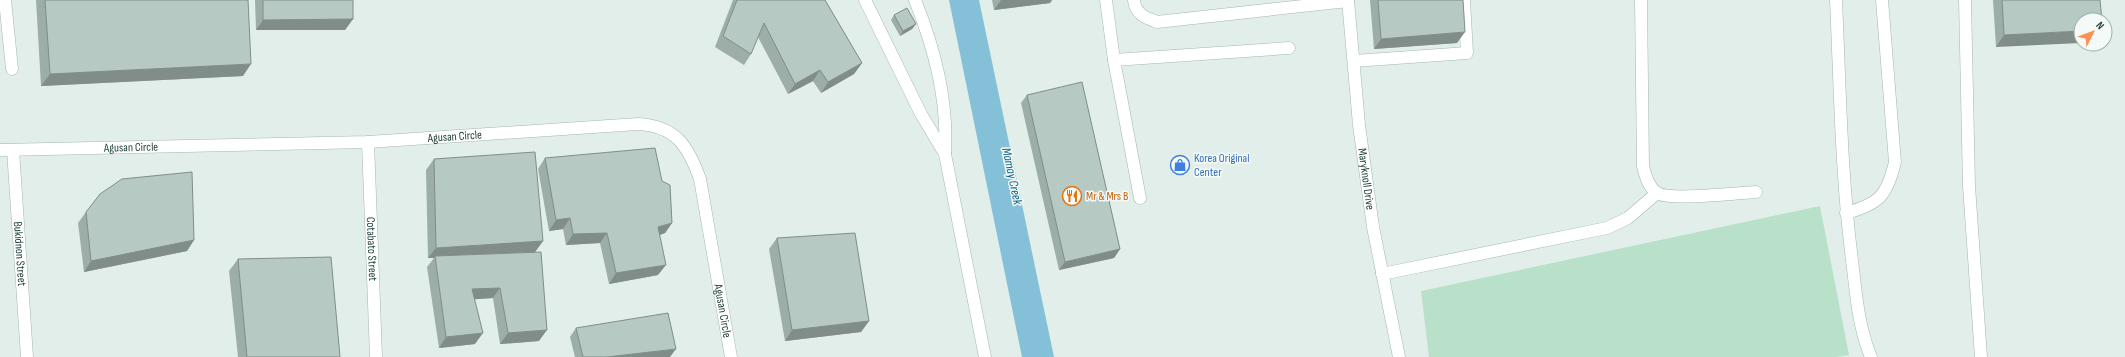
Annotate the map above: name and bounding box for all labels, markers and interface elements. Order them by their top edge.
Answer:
north arrow [2073,12,2113,52]
text: N [2093,19,2107,32]
street label: Agusan Circle [426,127,483,146]
street label: Agusan Circle [103,140,158,156]
water label: Mamay Creek [998,146,1026,207]
street label: Maryknoll Drive [1354,147,1378,211]
place label: Korea Original Center [1194,151,1249,180]
shop icon: Korea Original Center [1169,154,1191,176]
restaurant icon: Mr & Mrs B [1061,185,1083,207]
place label: Mr & Mrs B [1086,189,1128,204]
street label: Cotabato Street [363,216,380,282]
street label: Bukidnon Street [10,221,29,287]
street label: Agusan Circle [710,282,735,339]

